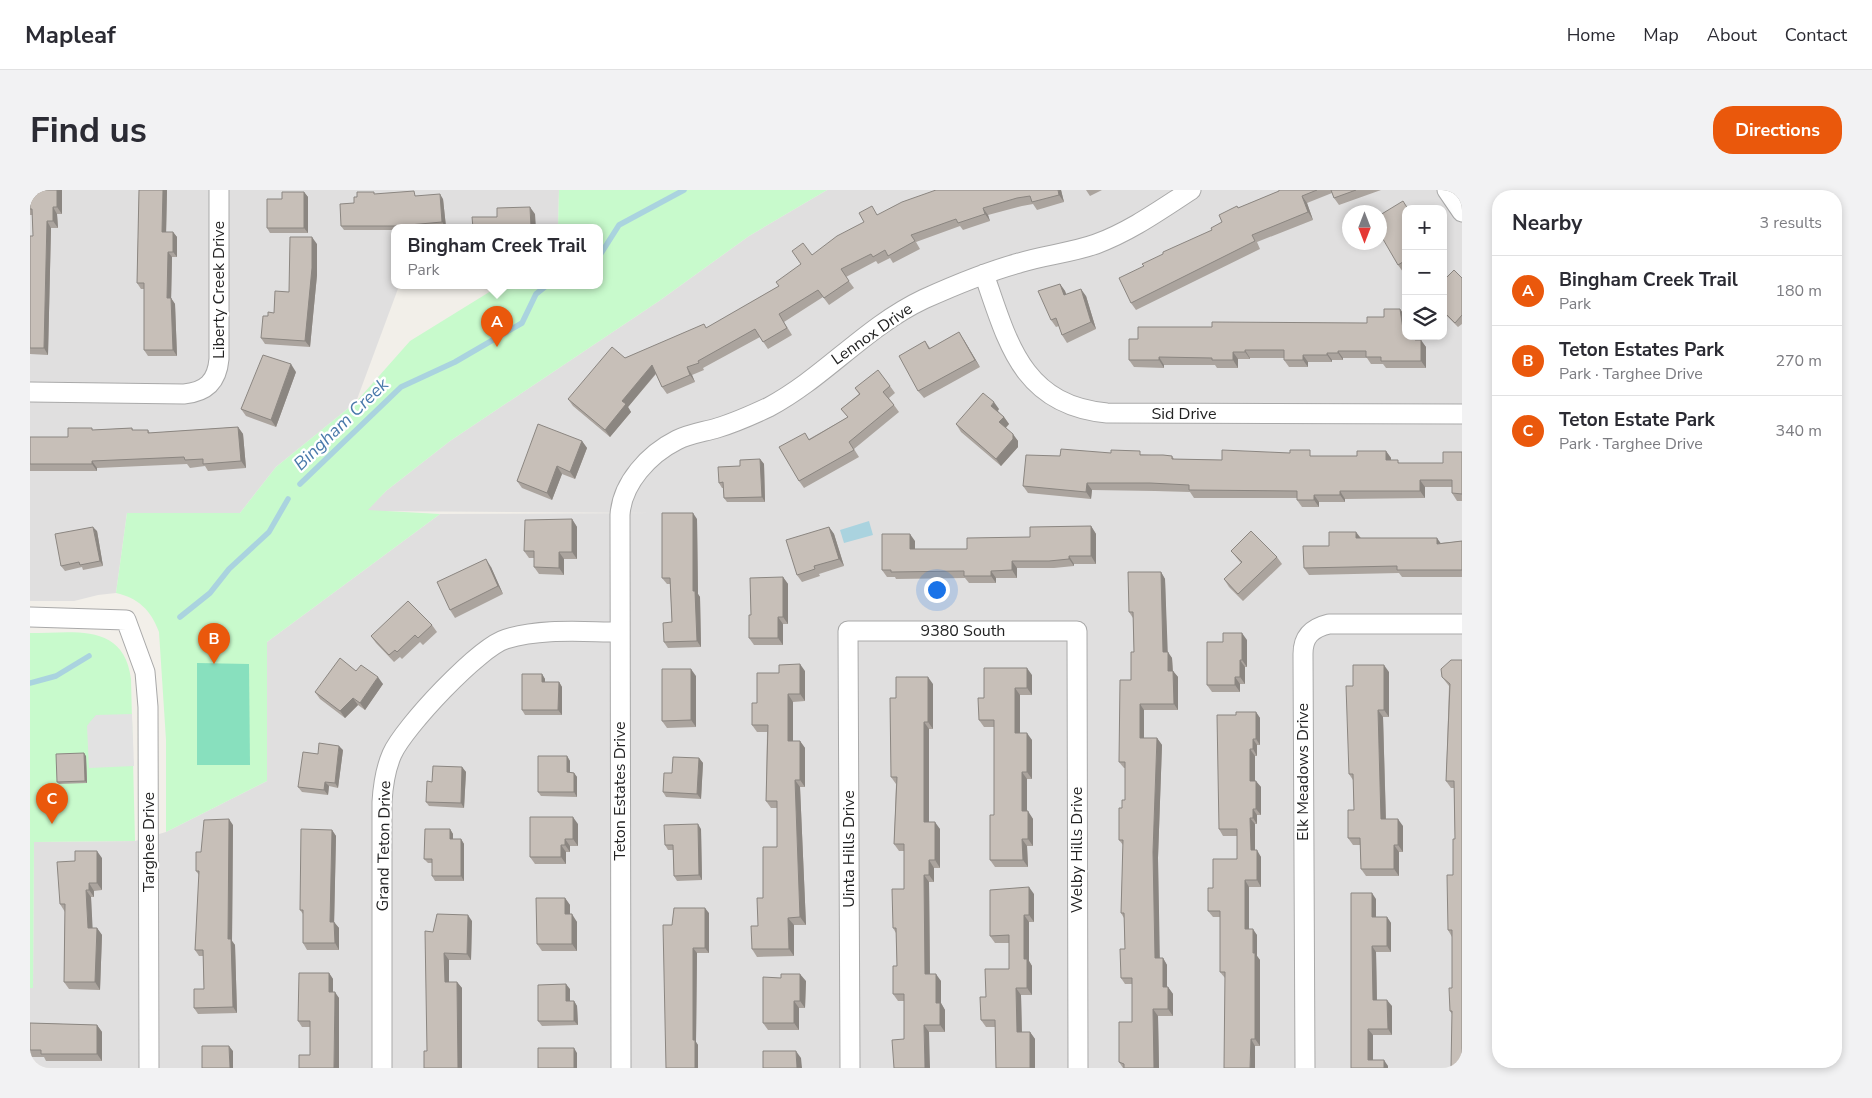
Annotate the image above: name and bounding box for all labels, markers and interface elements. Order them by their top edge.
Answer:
text: Mapleaf [25,19,116,51]
text: Home [1567,23,1615,47]
text: Map [1643,23,1679,47]
text: About [1707,23,1757,47]
text: Contact [1785,23,1847,47]
button: Directions [1713,106,1842,154]
text: Find us [30,107,147,154]
north arrow [1342,205,1387,250]
map controls [1402,205,1447,340]
button: + [1402,205,1447,250]
text: Nearby [1512,209,1582,237]
text: 3 results [1760,212,1822,234]
street label: Liberty Creek Drive [208,221,230,359]
popup [391,224,603,289]
text: Bingham Creek Trail [408,233,586,259]
button: − [1402,250,1447,295]
text: Park [408,259,440,281]
text: Bingham Creek Trail [1559,267,1738,293]
text: A [1522,280,1534,302]
text: 180 m [1775,280,1822,302]
text: Park [1559,293,1591,315]
button: layers [1402,295,1447,340]
street label: Lennox Drive [827,298,917,370]
pin: A [481,306,513,347]
text: Teton Estates Park [1559,337,1724,363]
text: B [1522,350,1534,372]
text: 270 m [1775,350,1822,372]
text: Park · Targhee Drive [1559,363,1703,385]
water label: Bingham Creek [288,372,394,476]
street label: Sid Drive [1152,403,1216,425]
text: Teton Estate Park [1559,407,1715,433]
text: C [1523,420,1533,442]
text: 340 m [1775,420,1822,442]
text: Park · Targhee Drive [1559,433,1703,455]
your location [924,577,950,603]
street label: 9380 South [921,620,1005,642]
pin: B [198,623,230,664]
street label: Elk Meadows Drive [1292,703,1314,841]
street label: Teton Estates Drive [609,721,631,861]
street label: Grand Teton Drive [372,780,396,912]
pin: C [36,783,68,824]
street label: Welby Hills Drive [1066,787,1088,913]
street label: Uinta Hills Drive [838,790,860,908]
street label: Targhee Drive [138,792,160,892]

